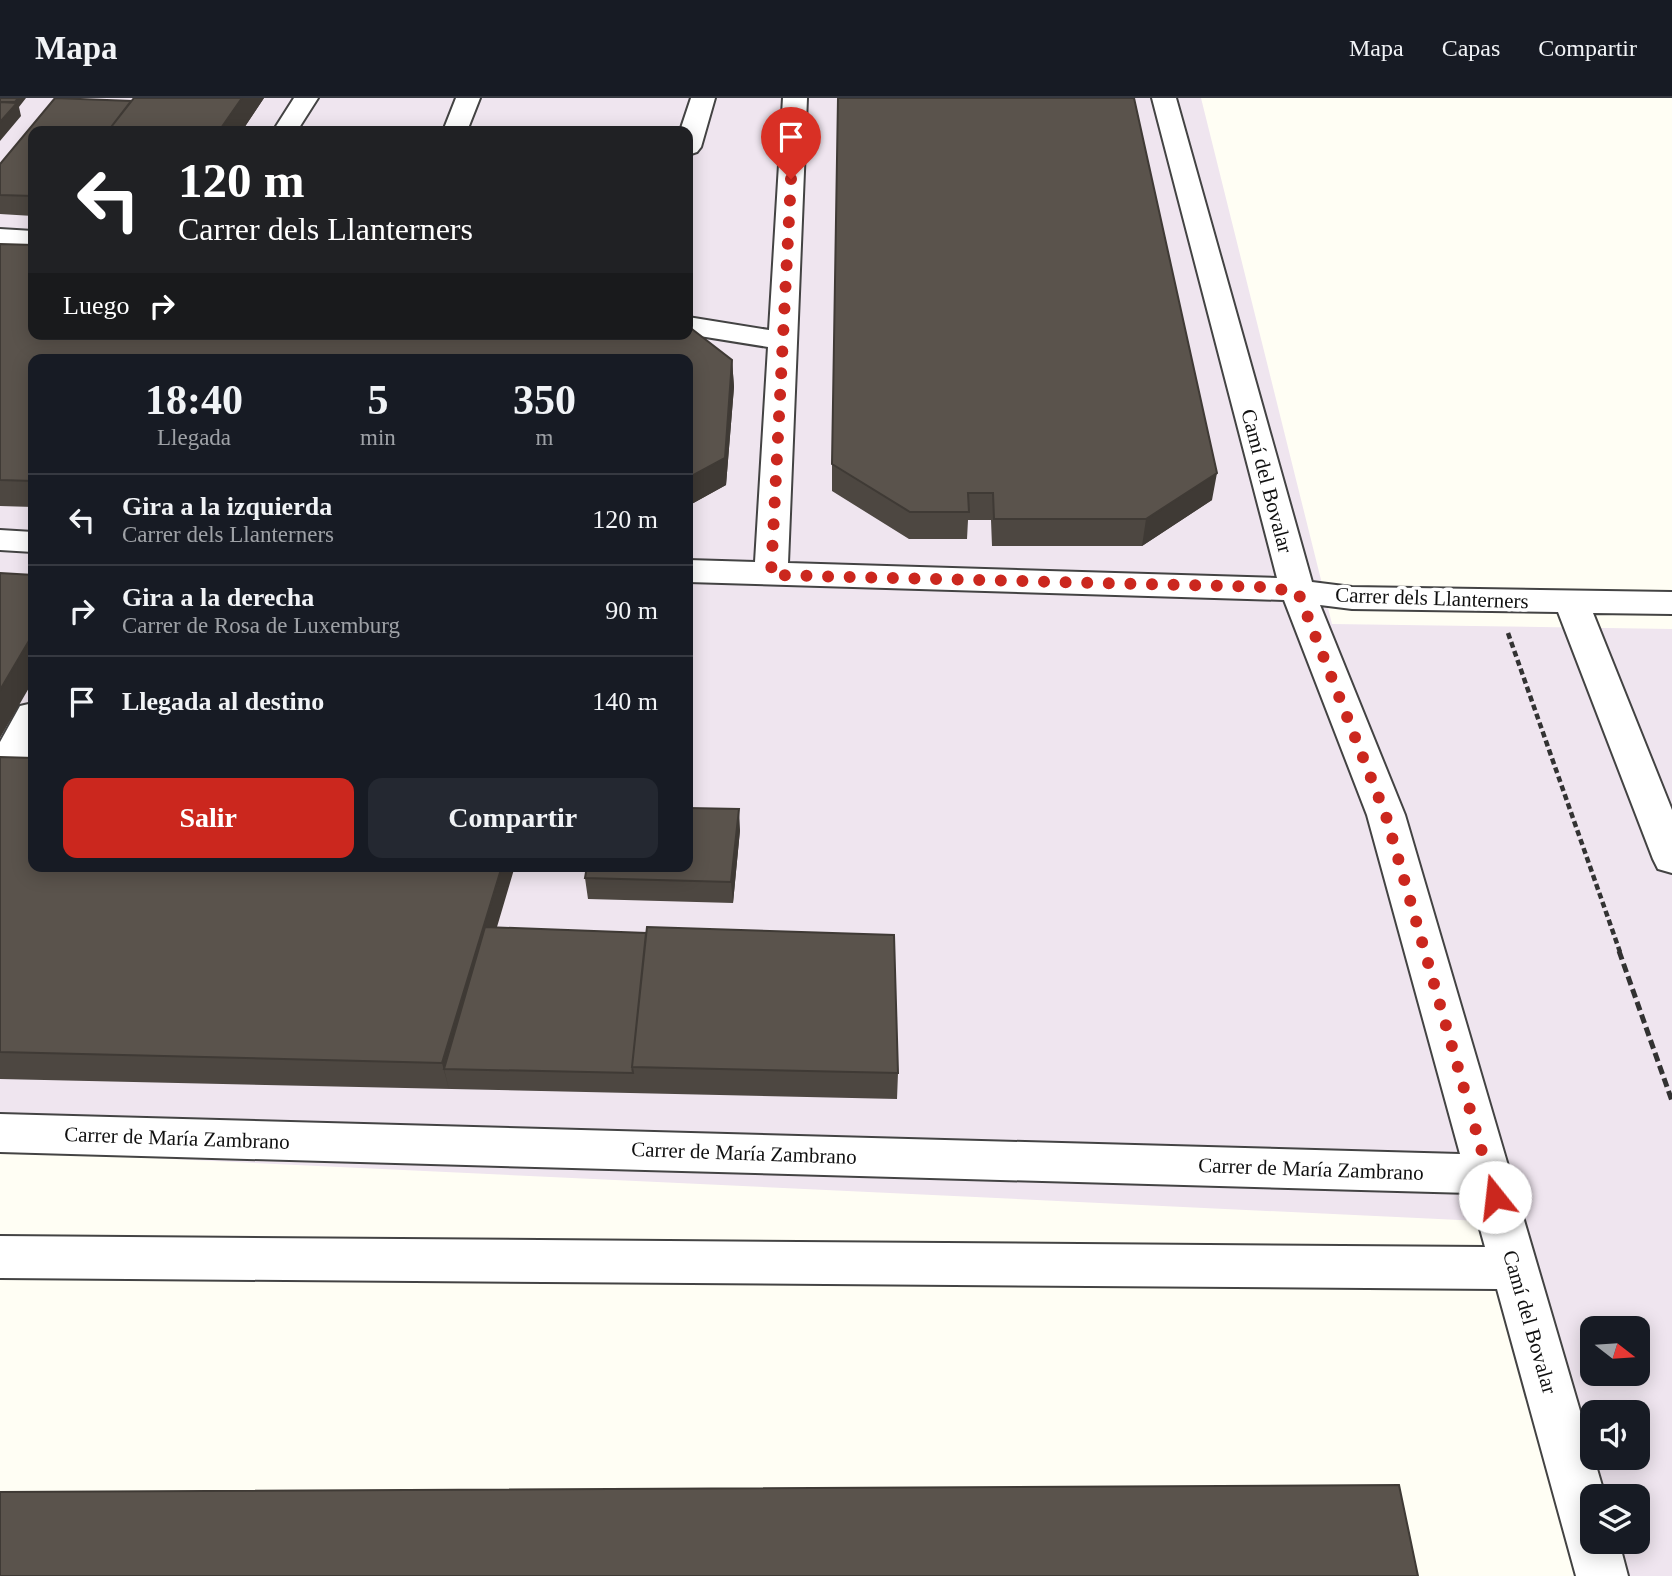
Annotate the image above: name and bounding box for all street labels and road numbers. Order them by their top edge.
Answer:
street label: Camí del Bovalar [1236,406,1298,556]
street label: Carrer dels Llanterners [1335,583,1529,613]
street label: Carrer de María Zambrano [64,1122,290,1154]
street label: Carrer de María Zambrano [631,1137,857,1169]
street label: Carrer de María Zambrano [1198,1153,1424,1185]
street label: Camí del Bovalar [1498,1247,1562,1397]

